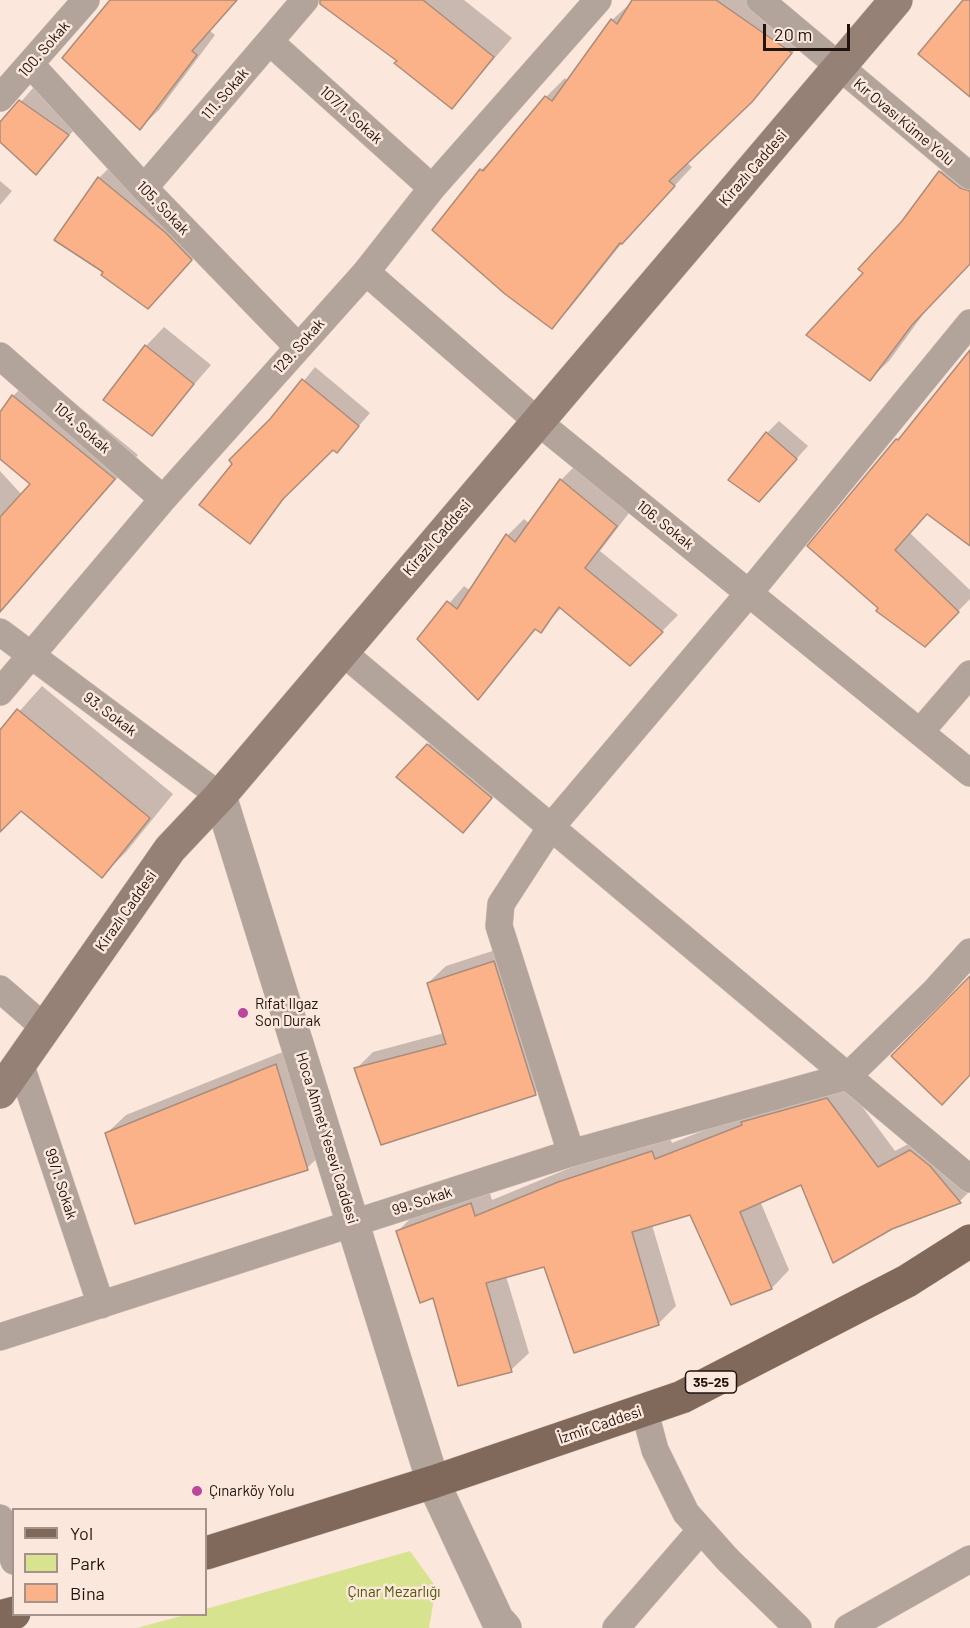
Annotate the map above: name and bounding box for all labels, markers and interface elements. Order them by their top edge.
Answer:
scale bar [766,12,853,50]
street label: 100. Sokak [15,17,73,81]
text: 20 m [774,23,812,45]
street label: 111. Sokak [198,65,252,123]
street label: Kır Ovası Küme Yolu [850,75,958,169]
street label: 107/1. Sokak [316,82,386,148]
street label: Kirazlı Caddesi [715,126,791,210]
street label: 105. Sokak [133,177,193,239]
street label: 129. Sokak [270,315,328,377]
street label: 104. Sokak [50,399,114,457]
street label: Kirazlı Caddesi [399,496,475,580]
street label: 106. Sokak [633,497,697,553]
street label: 93. Sokak [80,688,140,740]
street label: Kirazlı Caddesi [92,867,160,955]
place label: Rıfat Ilgaz Son Durak [255,995,321,1030]
marker: Rıfat Ilgaz Son Durak [236,1006,250,1020]
street label: Hoca Ahmet Yesevi Caddesi [292,1050,362,1226]
street label: 99/1. Sokak [41,1146,81,1222]
street label: 99. Sokak [390,1183,454,1219]
road number: 35-25 [686,1371,736,1393]
street label: İzmir Caddesi [556,1402,644,1448]
place label: Çınarköy Yolu [209,1482,295,1500]
marker: Çınarköy Yolu [190,1484,204,1498]
legend [12,1508,207,1616]
text: Yol [70,1522,93,1544]
text: Park [70,1552,105,1574]
text: Bina [70,1582,105,1604]
park label: Çınar Mezarlığı [348,1583,440,1601]

